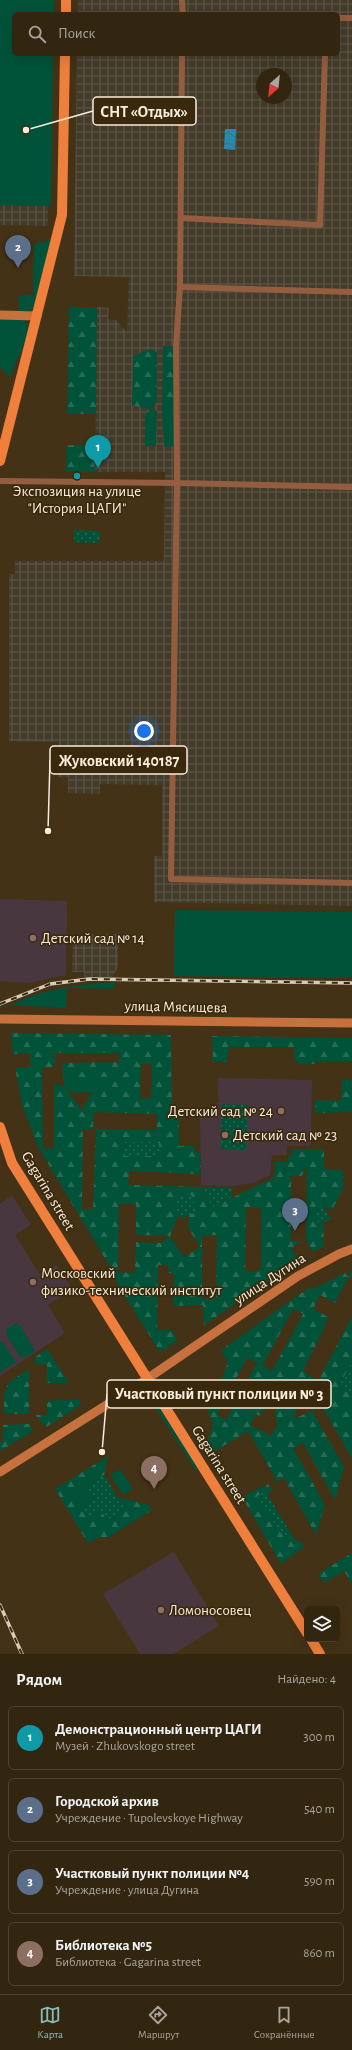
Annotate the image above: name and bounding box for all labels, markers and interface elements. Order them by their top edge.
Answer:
search box [12,12,340,56]
icon: search [26,23,48,45]
text: Поиск [58,26,96,41]
north arrow [256,68,292,104]
callout: СНТ «Отдых» [93,97,196,125]
text: СНТ «Отдых» [100,104,188,120]
pin: 2 [5,235,31,268]
pin: 1 [85,435,111,468]
marker: Экспозиция на улице "История ЦАГИ" [72,471,82,481]
place label: Экспозиция на улице "История ЦАГИ" [13,484,141,516]
your location [134,721,154,741]
callout: Жуковский 140187 [50,746,187,774]
text: Жуковский 140187 [59,753,180,770]
place label: Детский сад № 14 [41,931,145,946]
marker: Детский сад № 14 [28,933,38,943]
street label: улица Мясищева [123,999,228,1015]
place label: Детский сад № 24 [168,1104,273,1119]
marker: Детский сад № 24 [276,1106,286,1116]
place label: Детский сад № 23 [233,1128,337,1143]
marker: Детский сад № 23 [220,1130,230,1140]
street label: Gagarina street [19,1149,77,1233]
pin: 3 [282,1198,308,1231]
street label: улица Дугина [231,1250,309,1308]
place label: Московский физико-технический институт [41,1266,222,1298]
marker: Московский физико-технический институт [28,1277,38,1287]
callout: Участковый пункт полиции № 3 [107,1380,331,1408]
text: Участковый пункт полиции № 3 [115,1386,323,1403]
street label: Gagarina street [189,1423,249,1507]
pin: 4 [141,1456,167,1489]
place label: Ломоносовец [169,1603,251,1618]
marker: Ломоносовец [156,1605,166,1615]
map controls [304,1606,340,1642]
button: layers [304,1606,340,1642]
text: Рядом [16,1671,62,1688]
text: Найдено: 4 [277,1673,336,1686]
text: Демонстрационный центр ЦАГИ [55,1722,262,1737]
text: 1 [28,1731,32,1744]
text: 300 m [303,1731,335,1744]
text: Музей · Zhukovskogo street [55,1740,195,1753]
text: Городской архив [55,1794,159,1809]
text: 2 [27,1803,33,1816]
text: 540 m [304,1803,335,1816]
text: Учреждение · Tupolevskoye Highway [55,1812,243,1825]
text: Участковый пункт полиции №4 [55,1866,249,1881]
text: 3 [27,1875,33,1888]
text: 590 m [304,1875,335,1888]
text: Учреждение · улица Дугина [55,1884,199,1897]
text: Библиотека №5 [55,1938,152,1953]
text: 4 [27,1947,33,1960]
text: 860 m [303,1947,335,1960]
text: Библиотека · Gagarina street [55,1956,201,1969]
tab: Карта [37,2004,63,2041]
tab: Маршрут [138,2004,179,2041]
tab: Сохранённые [254,2004,315,2041]

